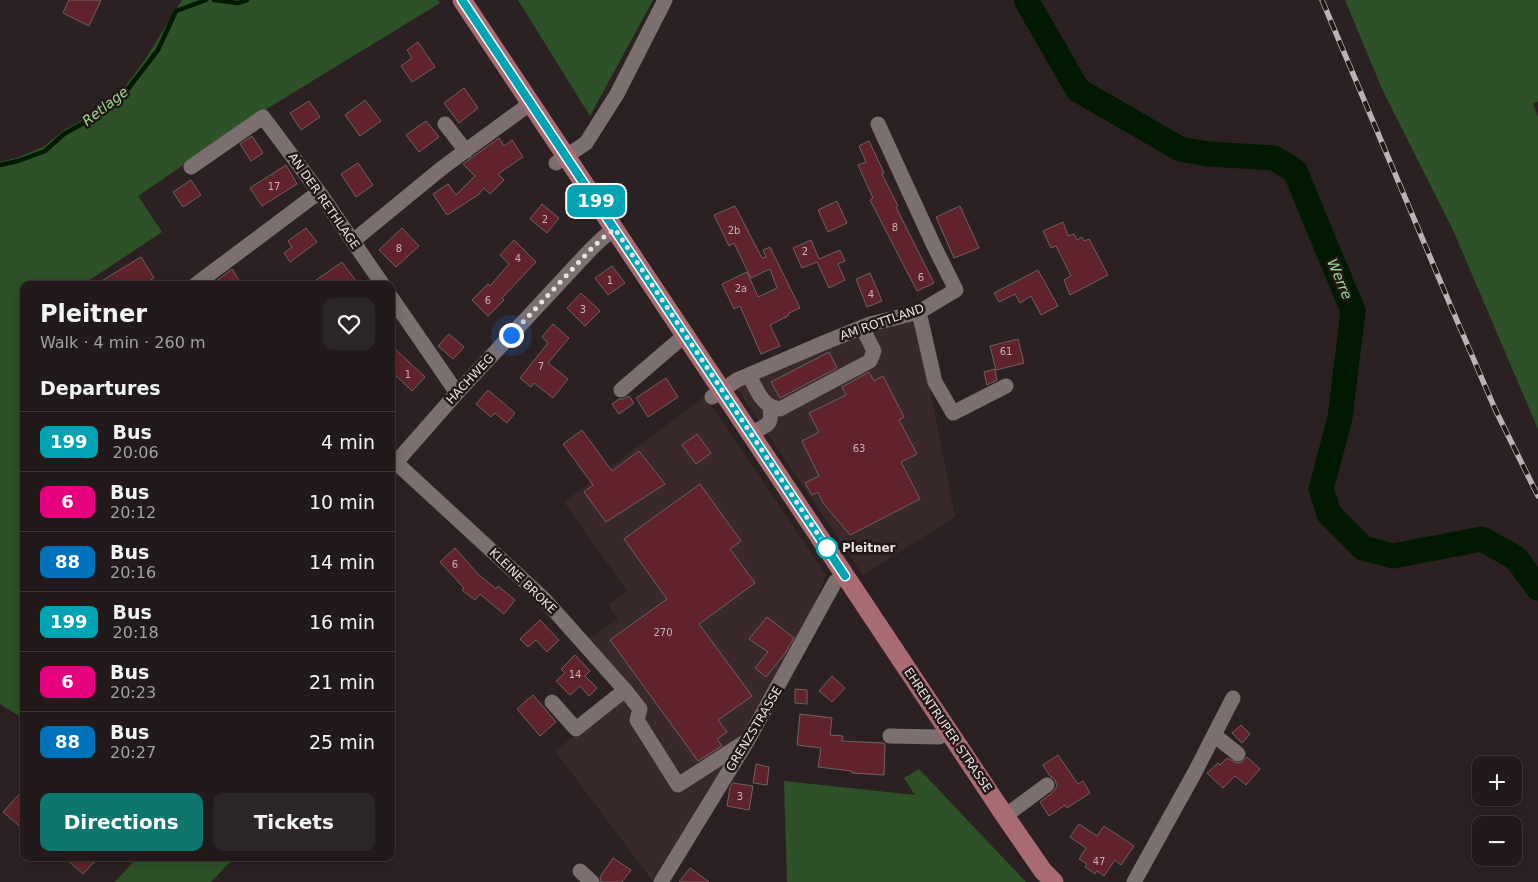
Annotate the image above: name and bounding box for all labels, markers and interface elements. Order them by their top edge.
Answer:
water label: Retlage [79,83,131,129]
street label: AN DER RETHLAGE [286,150,362,252]
house number: 17 [268,181,280,192]
line badge: 199 [567,185,625,217]
text: 199 [577,190,615,211]
house number: 2 [542,214,548,225]
house number: 8 [892,222,898,233]
house number: 2b [728,225,740,236]
house number: 8 [396,243,402,254]
house number: 2 [802,246,808,257]
house number: 4 [515,253,521,264]
water label: Werre [1324,256,1356,302]
house number: 6 [918,272,924,283]
house number: 1 [607,275,613,286]
house number: 2a [735,283,747,294]
house number: 4 [868,289,874,300]
house number: 6 [485,295,491,306]
button: heart [323,298,375,350]
text: Pleitner [40,300,147,328]
street label: AM ROTTLAND [838,301,926,343]
house number: 3 [580,304,586,315]
your location [499,323,524,348]
text: Walk · 4 min · 260 m [40,333,205,352]
house number: 61 [1000,346,1012,357]
street label: HACHWEG [443,351,497,407]
house number: 7 [538,361,544,372]
house number: 1 [405,369,411,380]
text: Departures [40,377,161,399]
text: Bus [113,421,152,443]
text: 199 [50,431,88,452]
text: 4 min [321,431,375,453]
text: 20:06 [113,443,159,462]
house number: 63 [853,443,865,454]
text: Bus [110,481,149,503]
text: 6 [61,491,74,512]
text: 10 min [309,491,375,513]
text: 20:12 [110,503,156,522]
marker: Pleitner [816,537,838,559]
text: Bus [110,541,149,563]
place label: Pleitner [842,541,896,555]
street label: KLEINE BROKE [487,546,559,616]
text: 88 [55,551,80,572]
text: 14 min [309,551,375,573]
house number: 6 [452,559,458,570]
text: 20:16 [110,563,156,582]
text: Bus [113,601,152,623]
text: 199 [50,611,88,632]
text: 16 min [309,611,375,633]
text: 20:18 [113,623,159,642]
house number: 270 [653,627,673,638]
text: Bus [110,661,149,683]
street label: EHRENTRUPER STRASSE [901,665,995,795]
house number: 14 [569,669,581,680]
text: 6 [61,671,74,692]
text: 21 min [309,671,375,693]
text: 20:23 [110,683,156,702]
street label: GRENZSTRASSE [723,684,785,774]
text: Bus [110,721,149,743]
text: 88 [55,731,80,752]
text: 25 min [309,731,375,753]
text: 20:27 [110,743,156,762]
map controls [1472,756,1522,866]
button: + [1472,756,1522,806]
house number: 3 [737,791,743,802]
button: Directions [40,793,203,851]
button: Tickets [213,793,375,851]
button: − [1472,816,1522,866]
house number: 47 [1093,856,1105,867]

